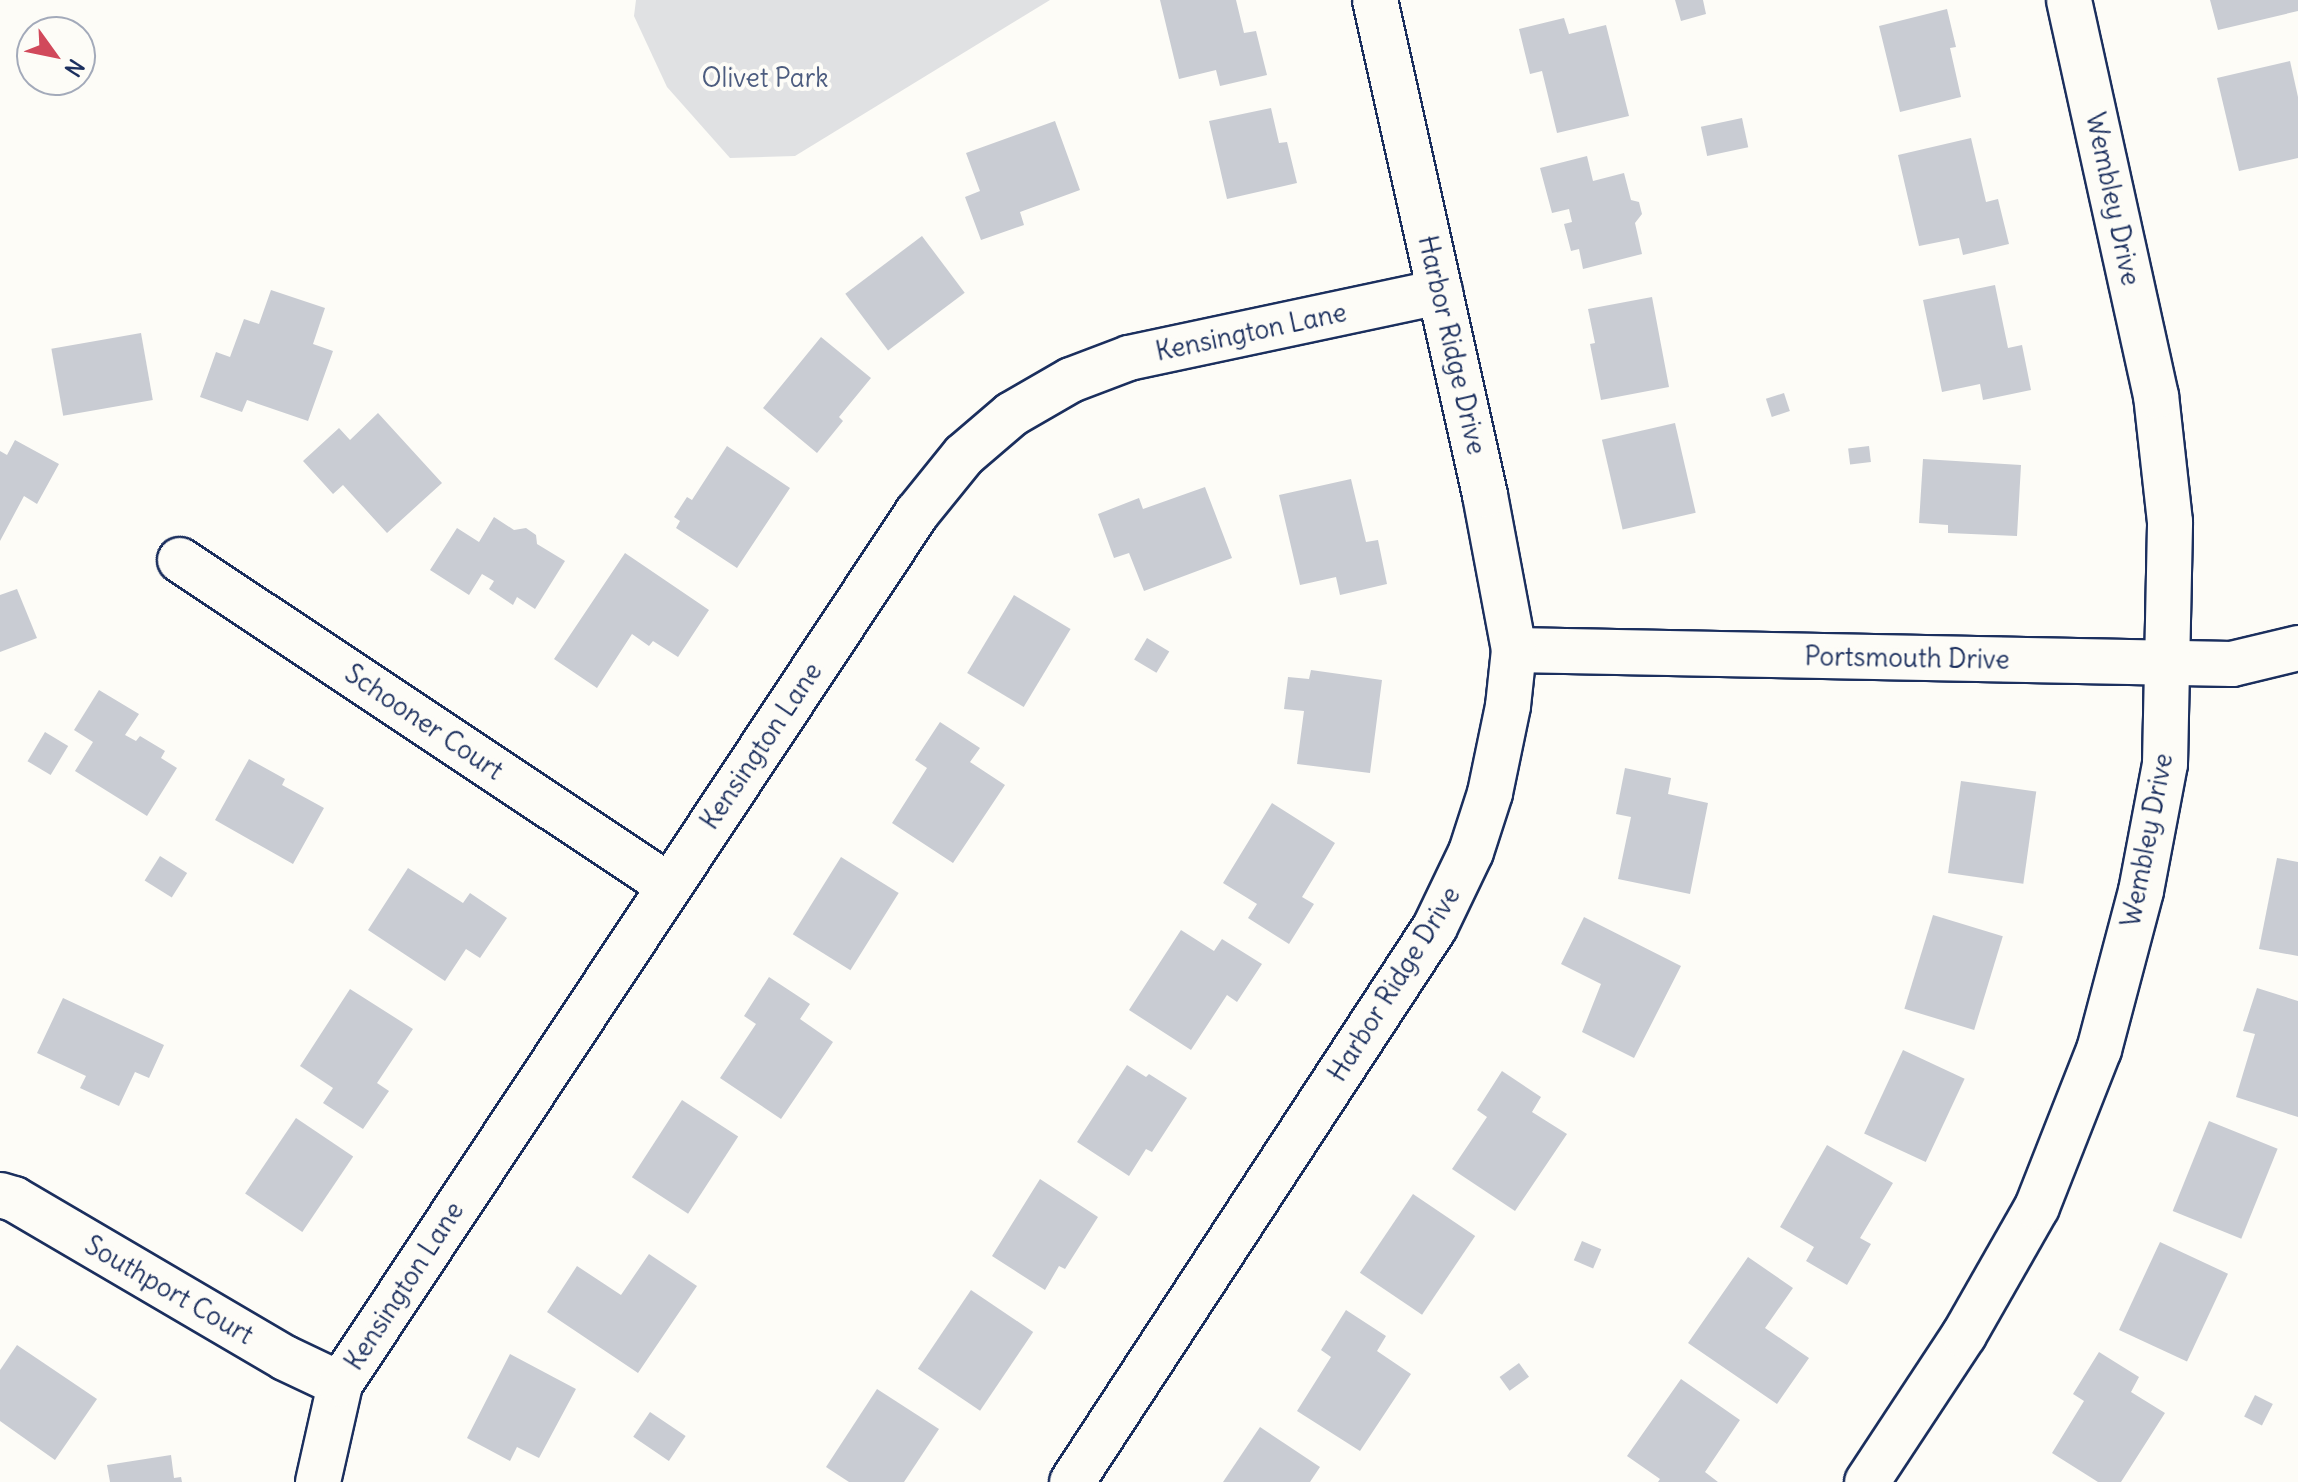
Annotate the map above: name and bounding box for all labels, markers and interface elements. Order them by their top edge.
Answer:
north arrow [16,16,96,96]
text: N [59,54,90,82]
park label: Olivet Park [701,62,829,94]
street label: Wembley Drive [2079,110,2147,288]
street label: Harbor Ridge Drive [1412,232,1492,458]
street label: Kensington Lane [1153,297,1349,367]
street label: Portsmouth Drive [1804,641,2010,675]
street label: Kensington Lane [694,657,828,835]
street label: Schooner Court [339,658,509,786]
street label: Wembley Drive [2115,751,2179,929]
street label: Harbor Ridge Drive [1321,881,1467,1087]
street label: Kensington Lane [338,1196,470,1376]
street label: Southport Court [79,1229,259,1351]

